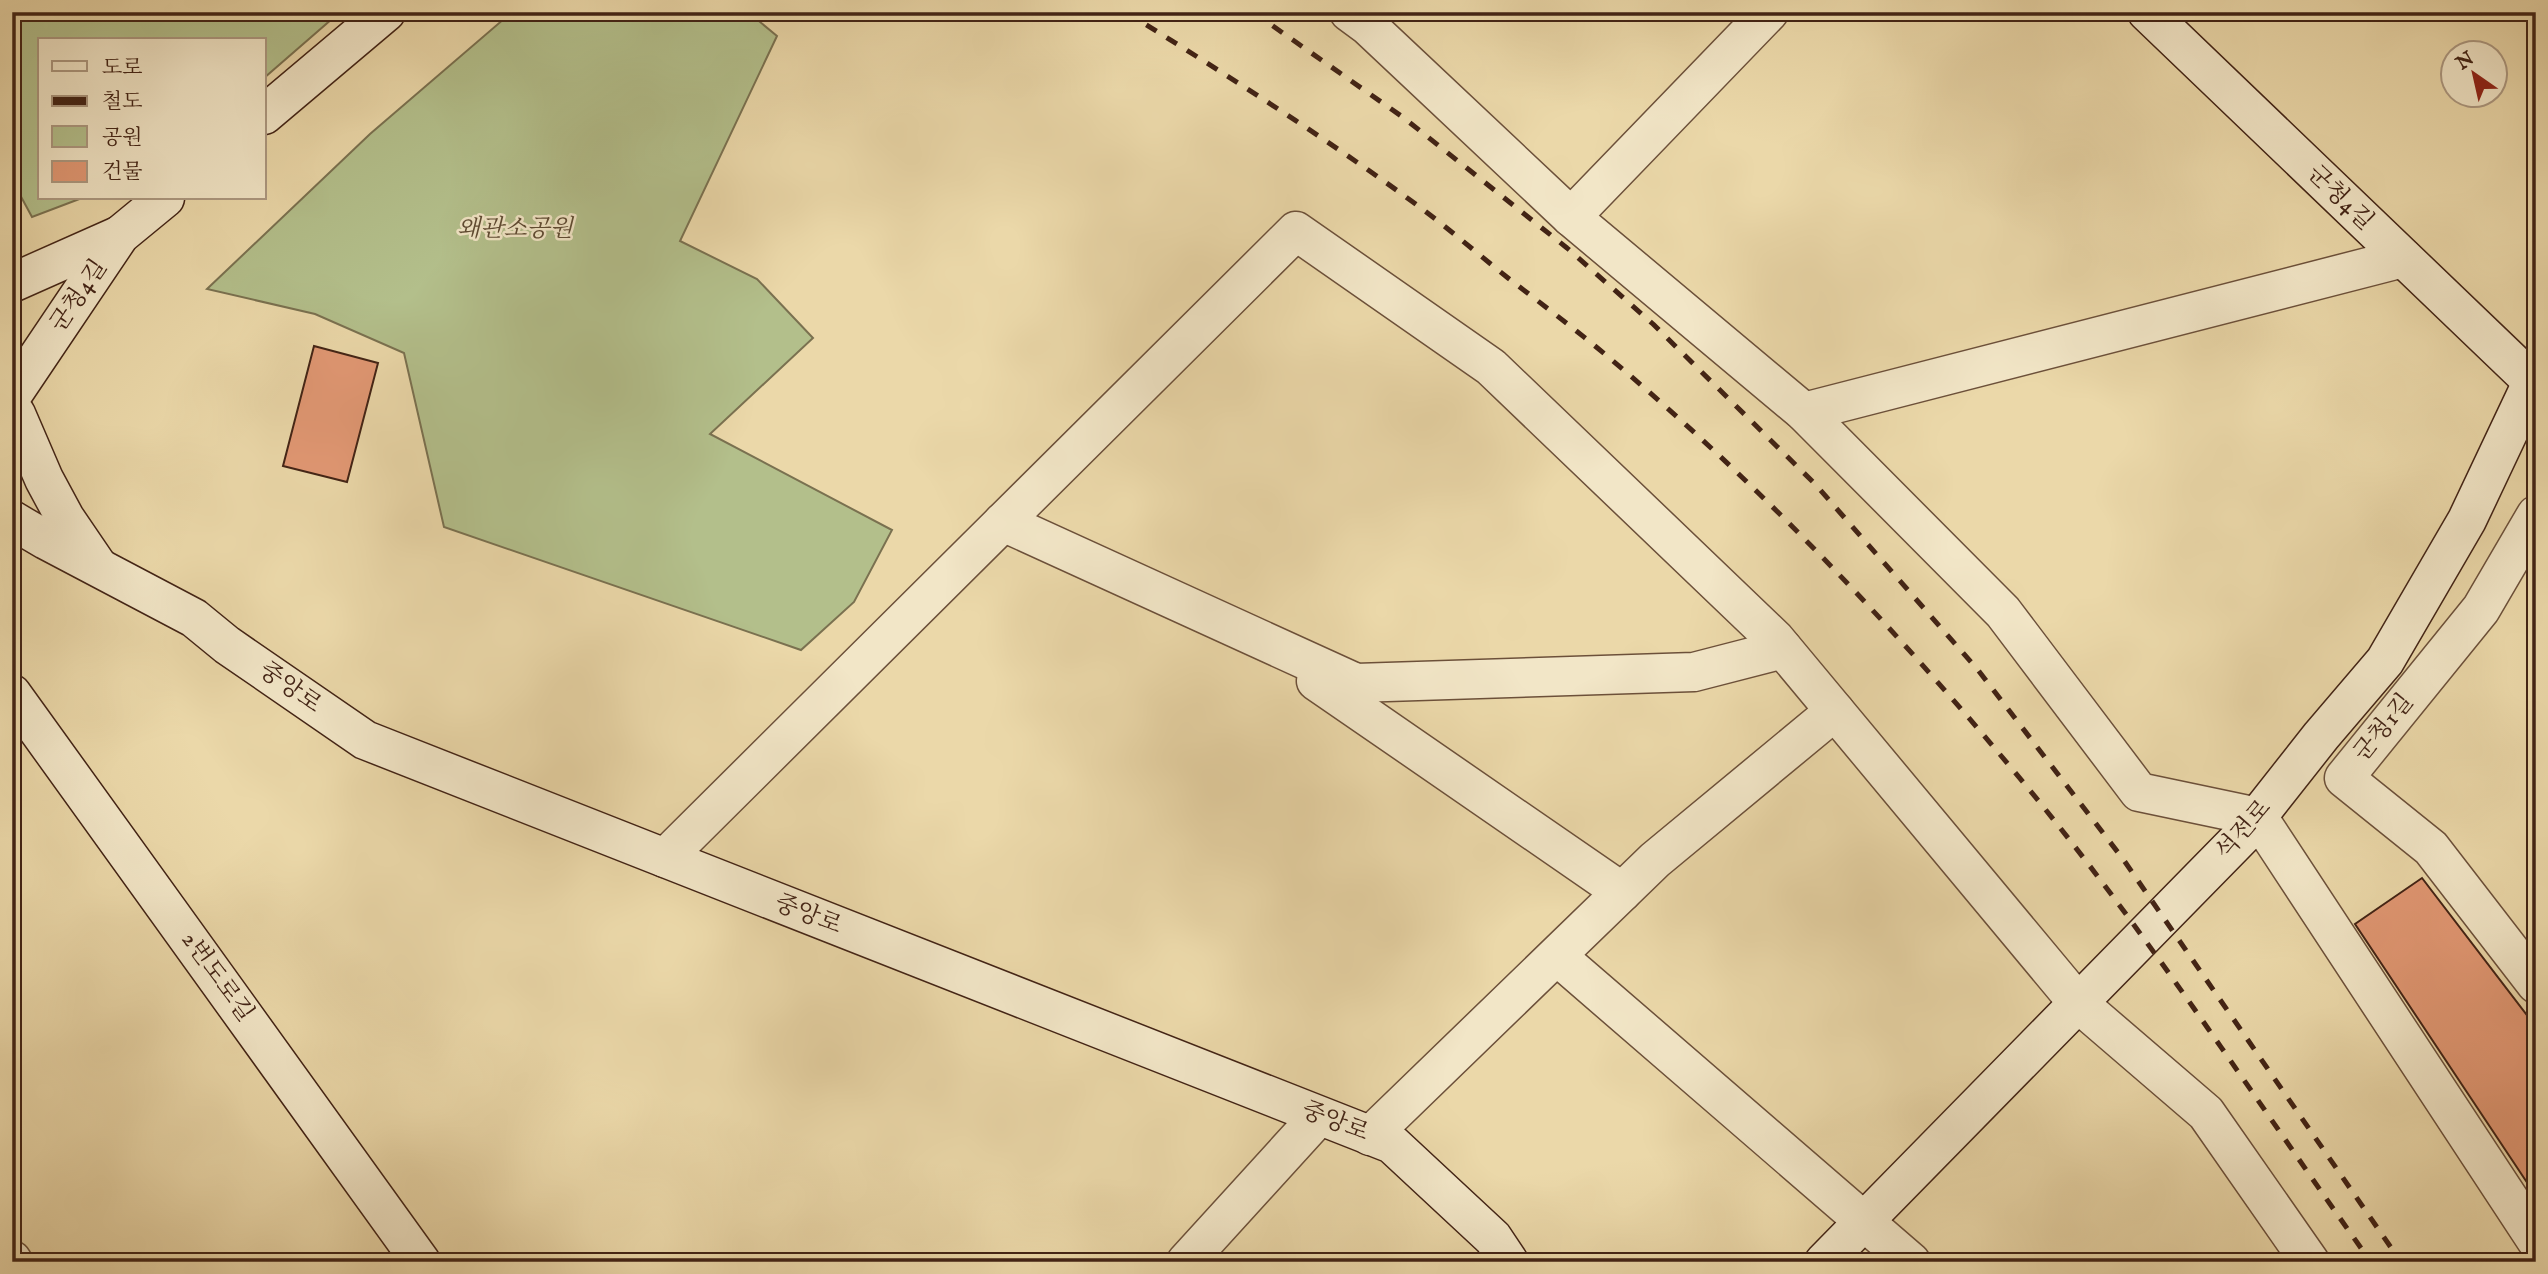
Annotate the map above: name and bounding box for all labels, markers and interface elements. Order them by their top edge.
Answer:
legend [38,38,266,200]
north arrow [2440,38,2510,108]
text: N [2451,47,2480,77]
text: 도로 [102,55,143,82]
text: 철도 [102,89,143,116]
text: 공원 [102,125,143,152]
text: 건물 [102,159,143,186]
street label: 군청4길 [2300,159,2380,237]
park label: 왜관소공원 [457,214,575,245]
street label: 군청4길 [43,254,115,338]
street label: 중앙로 [253,655,327,721]
street label: 군청1길 [2347,688,2421,768]
street label: 석전로 [2209,794,2279,866]
street label: 중앙로 [770,888,846,942]
street label: 2번도로길 [174,926,260,1028]
street label: 중앙로 [1297,1095,1373,1149]

